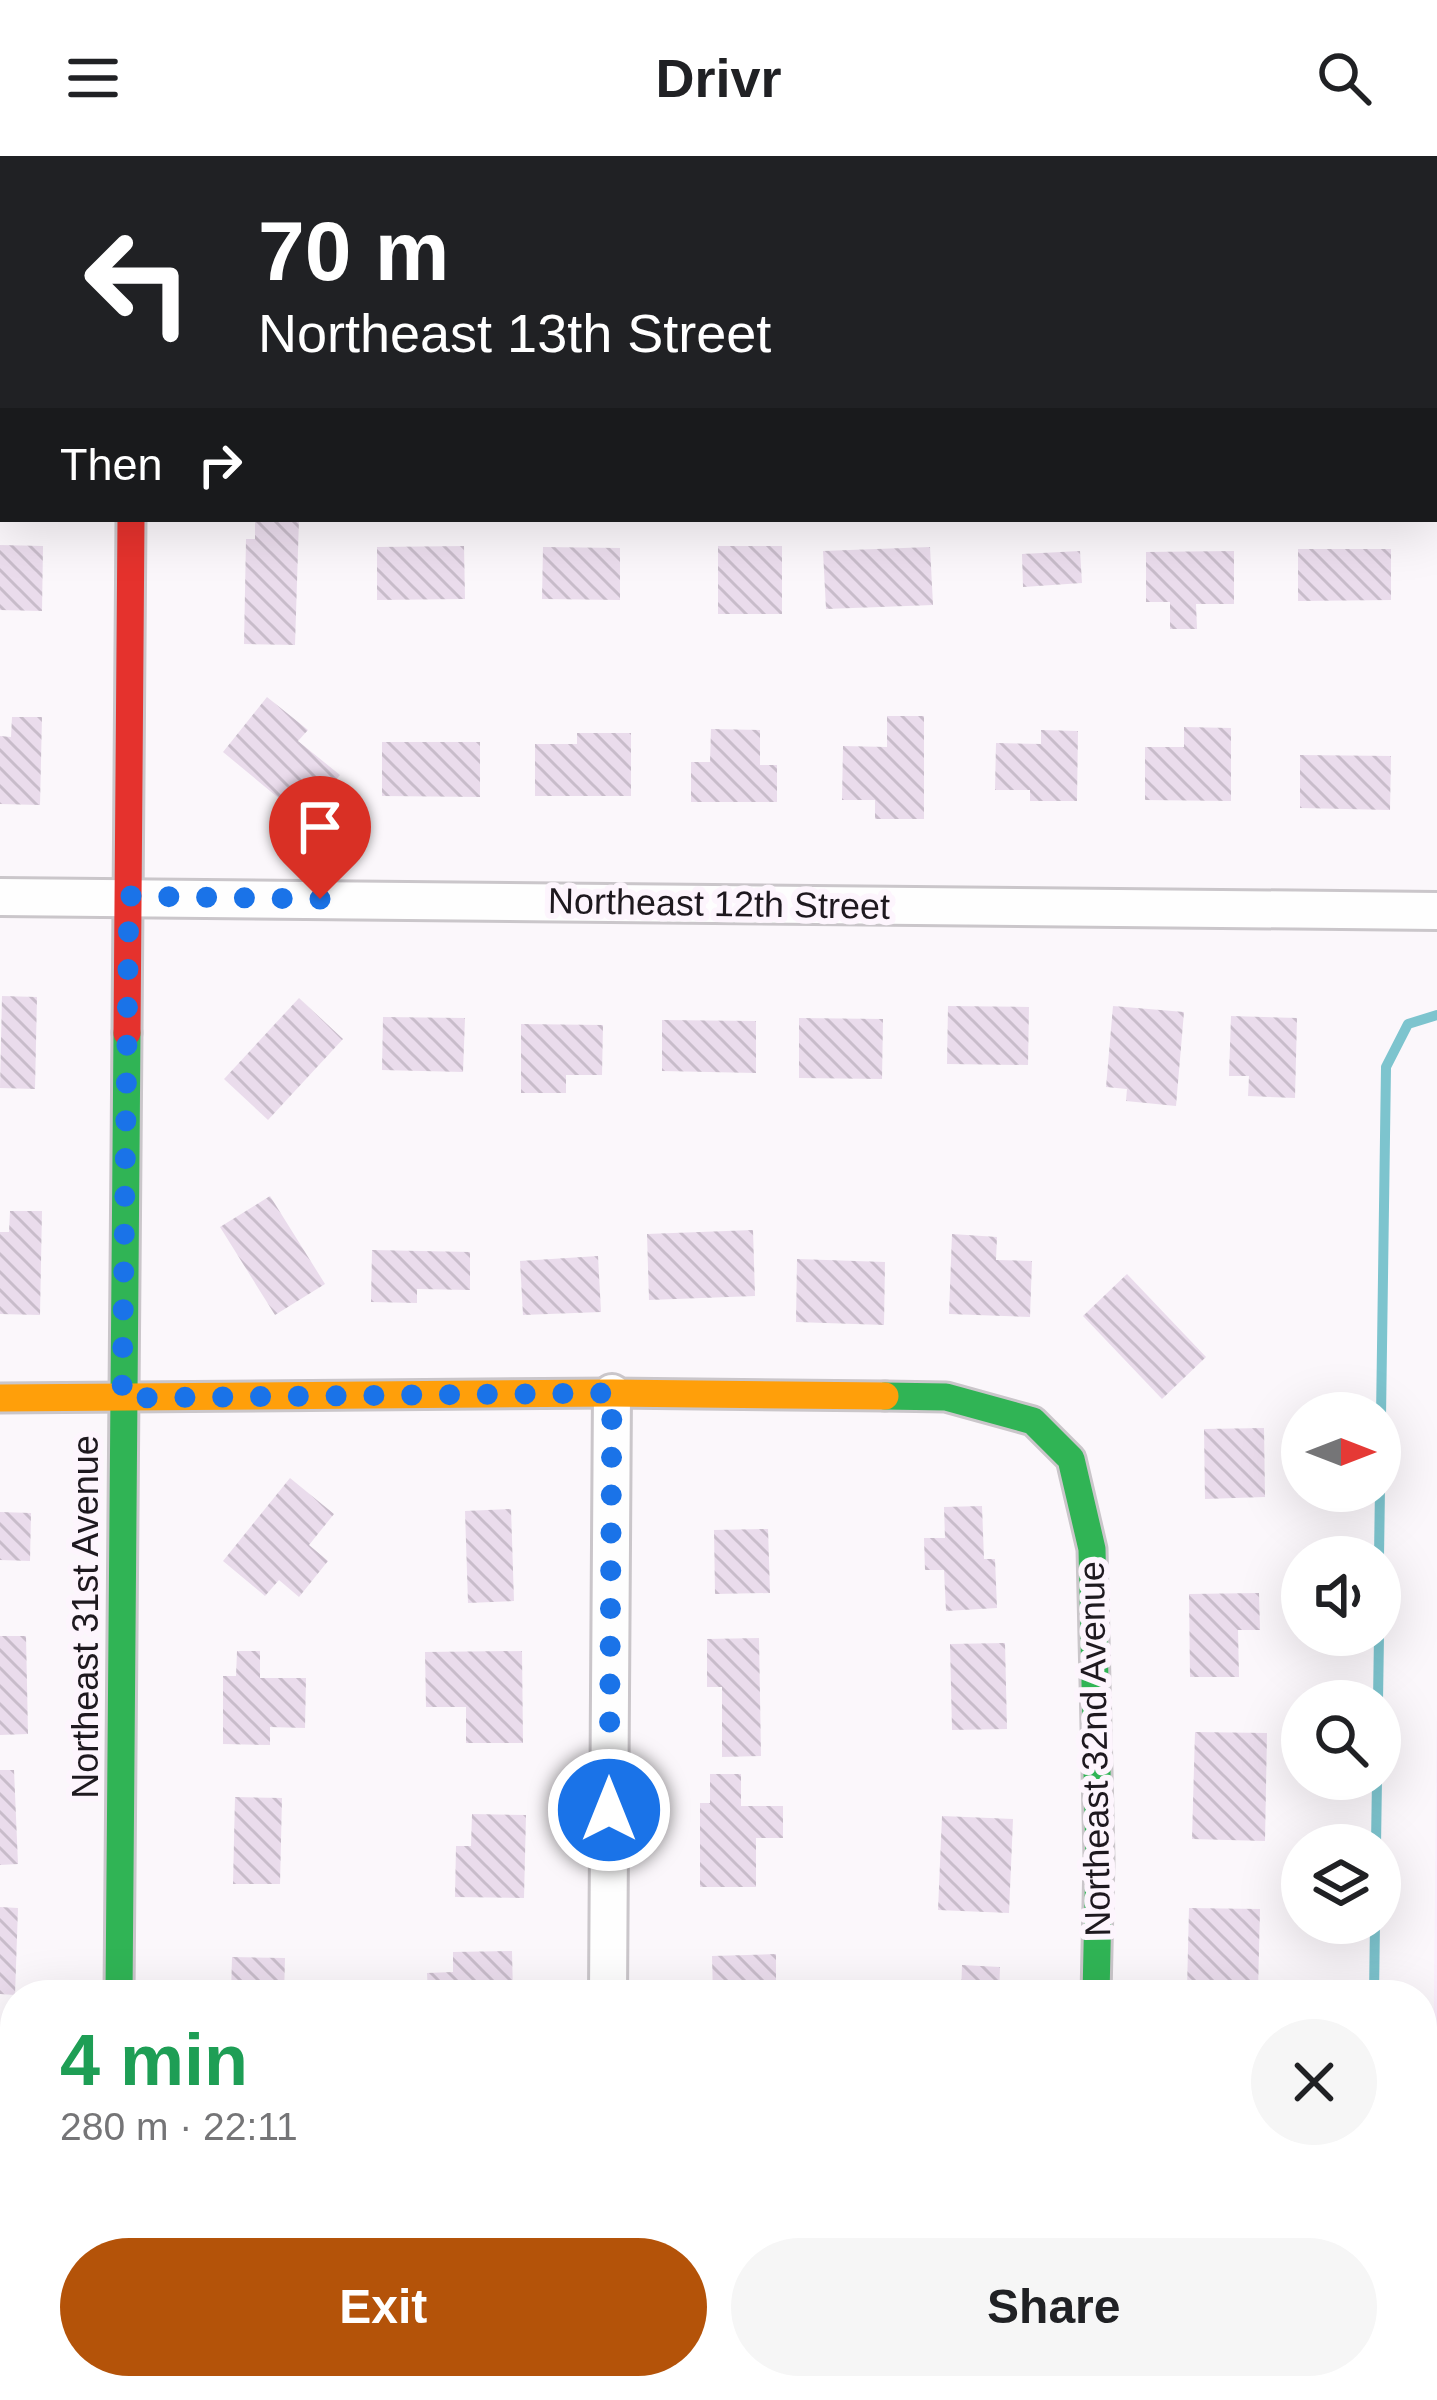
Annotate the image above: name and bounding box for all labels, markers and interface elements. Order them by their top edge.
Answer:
icon: menu [60,45,126,111]
icon: search [1311,45,1377,111]
text: Drivr [655,48,782,108]
icon: left [60,204,216,360]
text: 70 m [258,204,449,298]
text: Northeast 13th Street [258,303,771,363]
icon: right [187,432,253,498]
text: Then [60,439,163,490]
pin [269,776,371,899]
icon: arrive [287,794,353,860]
street label: Northeast 12th Street [548,880,890,927]
north arrow [1281,1392,1401,1512]
map controls [1281,1392,1401,1944]
street label: Northeast 31st Avenue [65,1435,106,1799]
button: sound [1281,1536,1401,1656]
street label: Northeast 32nd Avenue [1071,1561,1118,1937]
button: search [1281,1680,1401,1800]
position arrow [546,1747,672,1873]
button: layers [1281,1824,1401,1944]
button: close [1251,2019,1377,2145]
text: 4 min [60,2020,248,2100]
text: 280 m · 22:11 [60,2105,298,2148]
button: Exit [60,2238,707,2376]
button: Share [731,2238,1377,2376]

